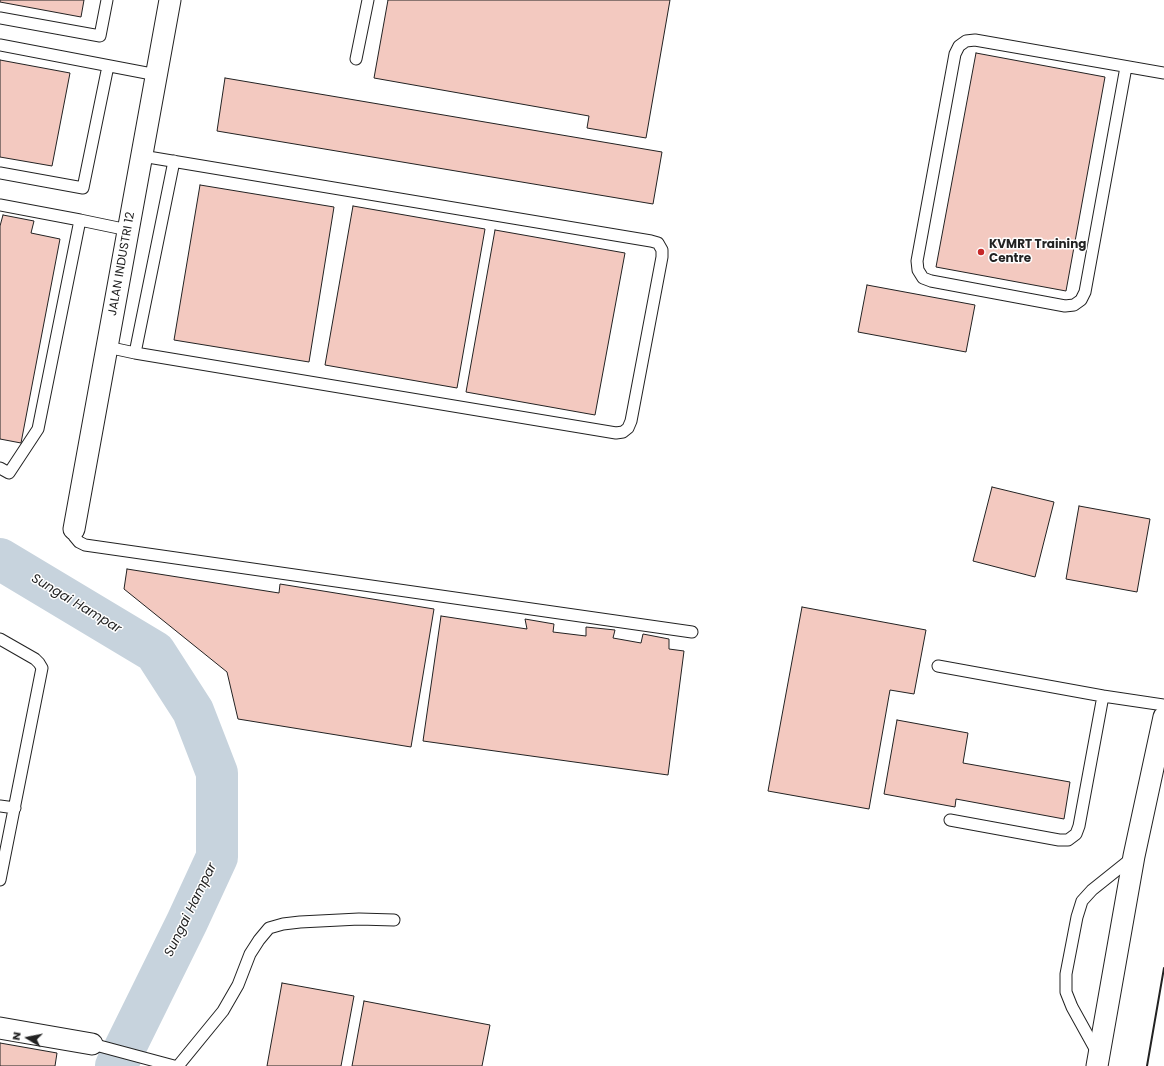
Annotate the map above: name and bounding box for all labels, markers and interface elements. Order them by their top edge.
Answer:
street label: JALAN INDUSTRI 12 [106,211,138,317]
place label: KVMRT Training Centre [989,238,1086,266]
marker: KVMRT Training Centre [976,247,986,257]
water label: Sungai Hampar [28,571,124,637]
water label: Sungai Hampar [162,861,220,959]
north arrow [8,1018,48,1058]
text: N [8,1030,25,1041]

